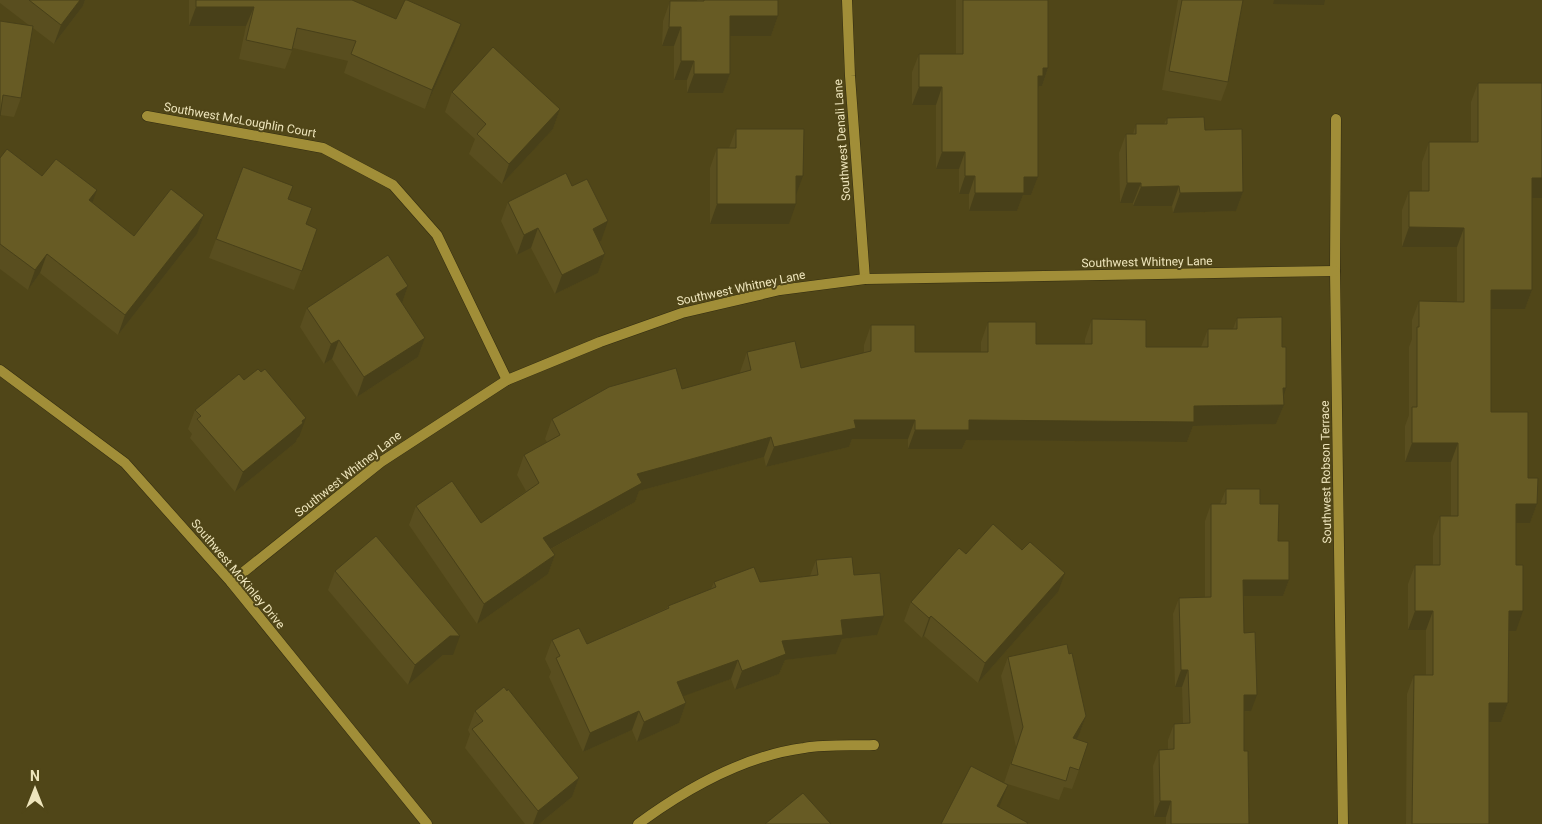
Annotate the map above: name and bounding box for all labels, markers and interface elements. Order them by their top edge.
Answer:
street label: Southwest Denali Lane [831,79,853,201]
street label: Southwest McLoughlin Court [163,100,317,140]
street label: Southwest Whitney Lane [1081,254,1213,270]
street label: Southwest Whitney Lane [675,268,807,308]
street label: Southwest Robson Terrace [1318,400,1334,544]
street label: Southwest Whitney Lane [292,428,404,520]
street label: Southwest McKinley Drive [188,517,288,631]
north arrow [10,764,60,814]
text: N [30,768,40,784]

